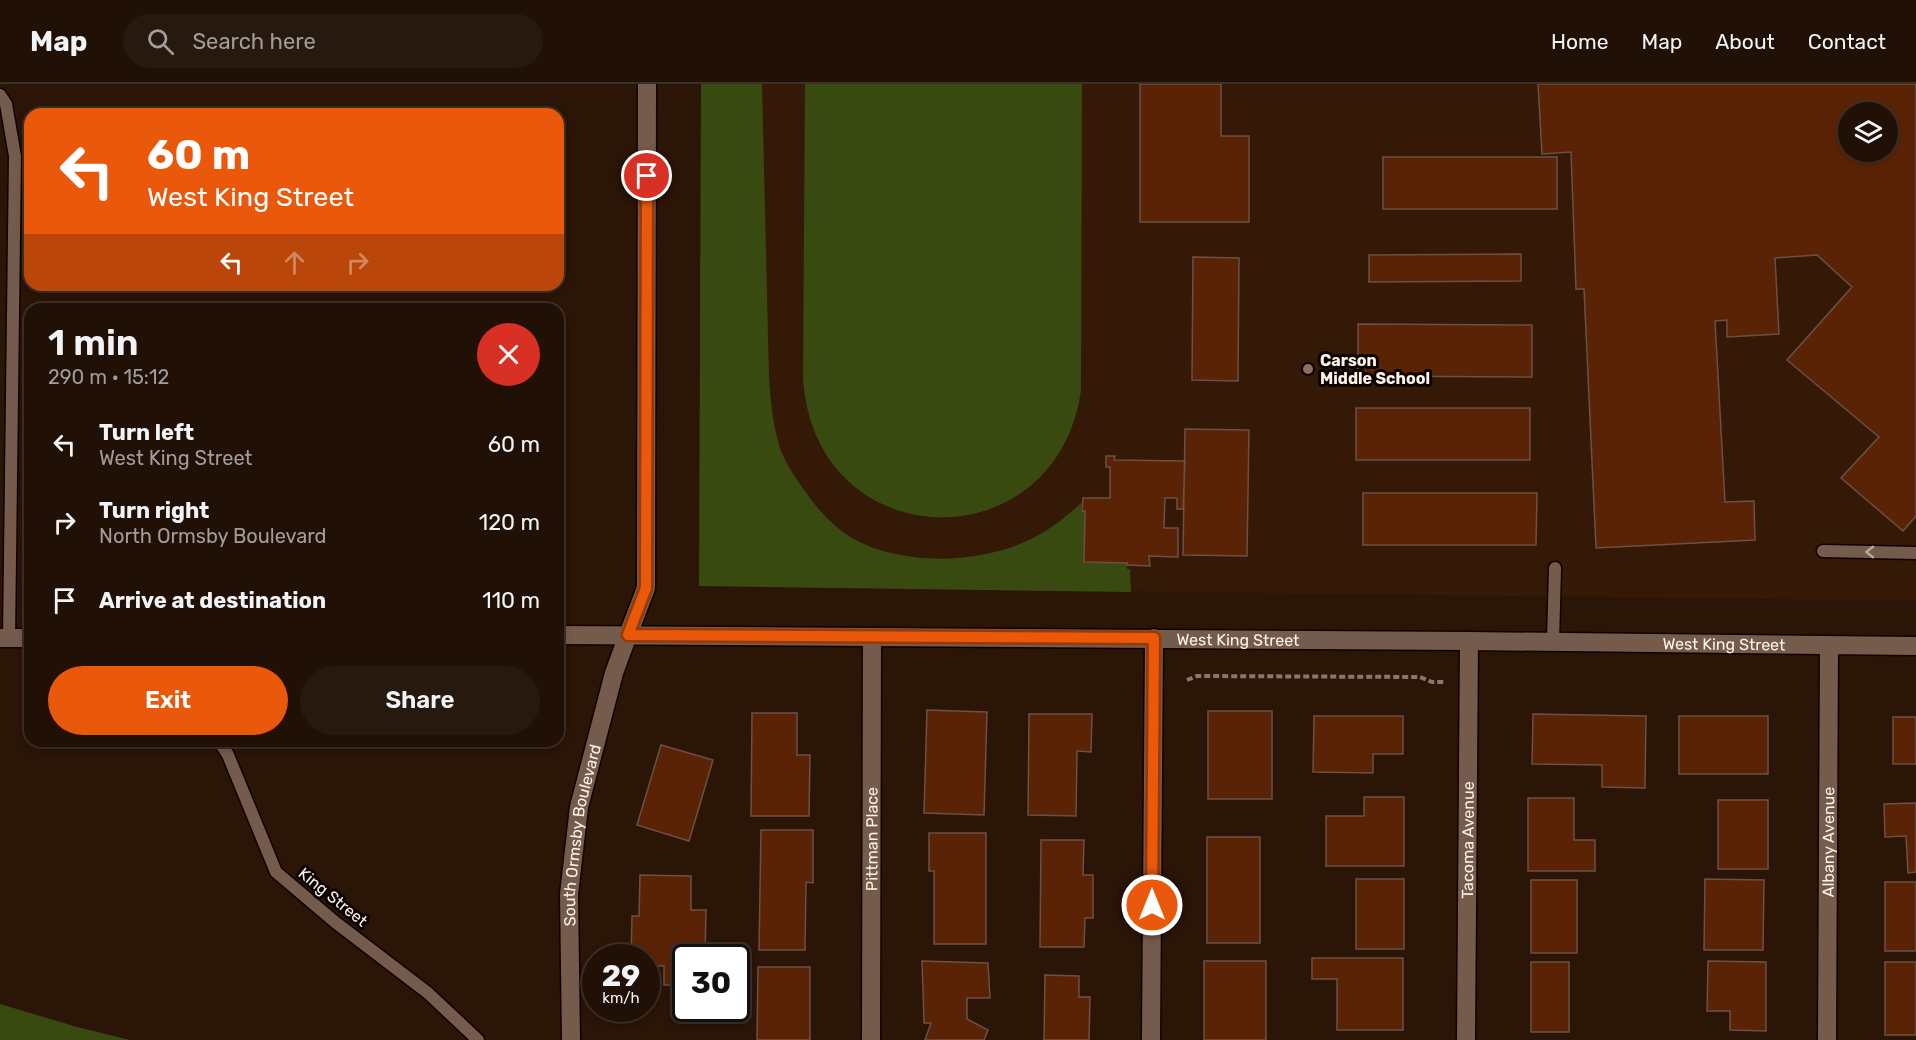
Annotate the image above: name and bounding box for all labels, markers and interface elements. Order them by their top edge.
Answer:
search box [123,14,543,68]
text: Map [30,25,87,58]
icon: search [144,25,177,58]
text: Search here [192,28,316,55]
text: Home [1551,29,1608,54]
text: Map [1641,29,1682,54]
text: About [1715,29,1775,54]
text: Contact [1808,29,1886,54]
map controls [1838,102,1898,162]
button: layers [1838,102,1898,162]
text: 60 m [147,130,250,180]
icon: left [48,132,126,210]
pin [621,150,672,201]
icon: arrive [630,159,663,192]
text: West King Street [147,181,354,213]
icon: left [215,246,248,279]
icon: ahead [278,246,311,279]
icon: right [341,246,374,279]
text: 1 min [48,321,139,364]
button: close [477,323,540,386]
place label: Carson Middle School [1320,351,1430,388]
marker: Carson Middle School [1301,362,1315,376]
text: 290 m · 15:12 [48,365,169,389]
text: Turn left [99,419,194,446]
icon: left [48,428,81,461]
text: 60 m [488,431,540,458]
text: West King Street [99,446,252,470]
text: Turn right [99,497,209,524]
icon: right [48,506,81,539]
text: 120 m [479,509,540,536]
text: North Ormsby Boulevard [99,524,327,548]
one-way arrow [1865,546,1874,558]
icon: arrive [48,584,81,617]
text: Arrive at destination [99,587,326,614]
text: 110 m [482,587,540,614]
street label: West King Street [1177,630,1299,649]
street label: West King Street [1662,634,1785,654]
button: Exit [48,666,288,735]
button: Share [300,666,540,735]
street label: South Ormsby Boulevard [559,742,605,926]
street label: Tacoma Avenue [1458,781,1477,899]
street label: Pittman Place [862,787,881,891]
street label: Albany Avenue [1818,787,1838,897]
street label: King Street [295,864,371,930]
position arrow [1120,873,1184,937]
speed limit sign: 30 [672,944,750,1022]
text: 29 [602,958,640,994]
text: km/h [602,989,640,1007]

